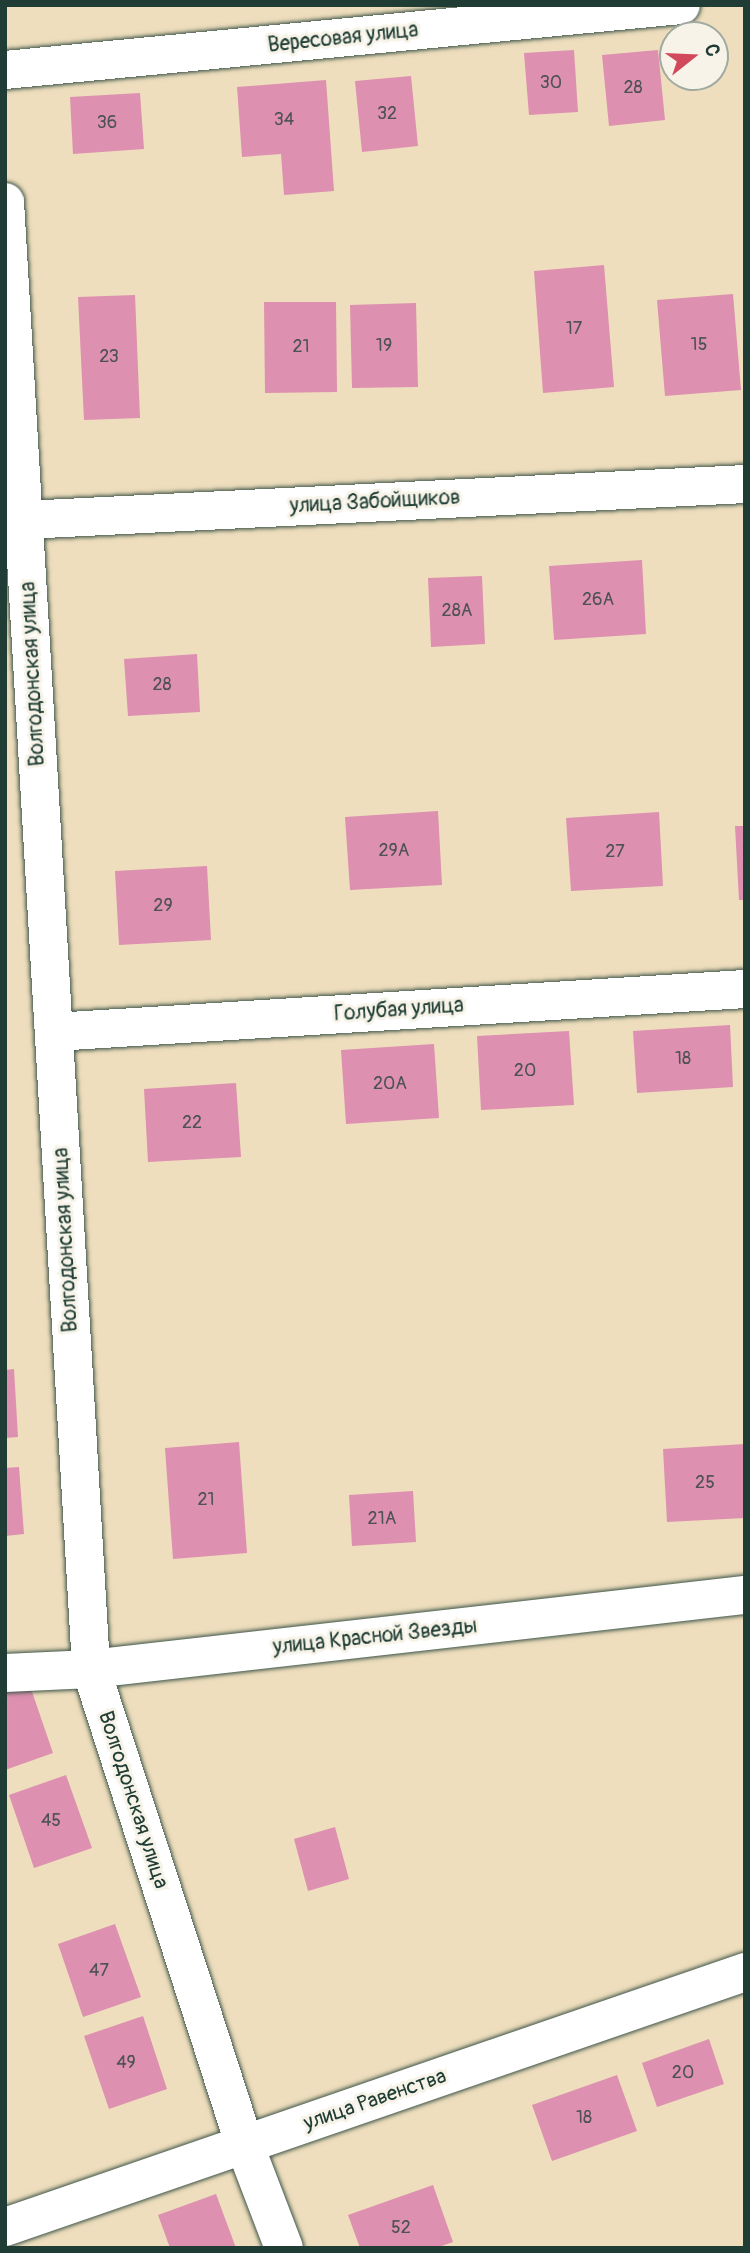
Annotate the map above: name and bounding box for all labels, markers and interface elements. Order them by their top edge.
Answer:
street label: Вересовая улица [266,18,420,58]
north arrow [659,21,729,91]
text: С [699,41,725,59]
house number: 30 [540,72,562,94]
house number: 28 [623,77,643,99]
house number: 32 [377,103,397,125]
house number: 34 [274,109,294,131]
house number: 36 [97,112,117,134]
house number: 17 [566,318,582,340]
house number: 15 [691,334,707,356]
house number: 19 [376,335,392,357]
house number: 21 [292,336,310,358]
house number: 23 [99,346,119,368]
street label: улица Забойщиков [289,485,461,519]
street label: Волгодонская улица [16,581,50,767]
house number: 26А [582,589,614,611]
house number: 28А [442,600,472,622]
house number: 28 [152,674,172,696]
house number: 29А [378,840,410,862]
house number: 27 [605,841,625,863]
house number: 29 [153,895,173,917]
street label: Голубая улица [333,993,465,1027]
house number: 18 [675,1048,691,1070]
house number: 20 [514,1060,536,1082]
house number: 20А [373,1073,407,1095]
house number: 22 [182,1112,202,1134]
street label: Волгодонская улица [49,1147,83,1333]
house number: 25 [695,1472,715,1494]
house number: 21 [197,1489,215,1511]
house number: 21А [368,1508,396,1530]
street label: улица Красной Звезды [272,1614,478,1660]
street label: Волгодонская улица [92,1708,174,1892]
house number: 45 [41,1810,61,1832]
house number: 47 [89,1960,109,1982]
house number: 49 [116,2052,136,2074]
house number: 20 [672,2062,694,2084]
street label: улица Равенства [300,2064,450,2136]
house number: 18 [576,2107,592,2129]
house number: 52 [391,2217,411,2239]

